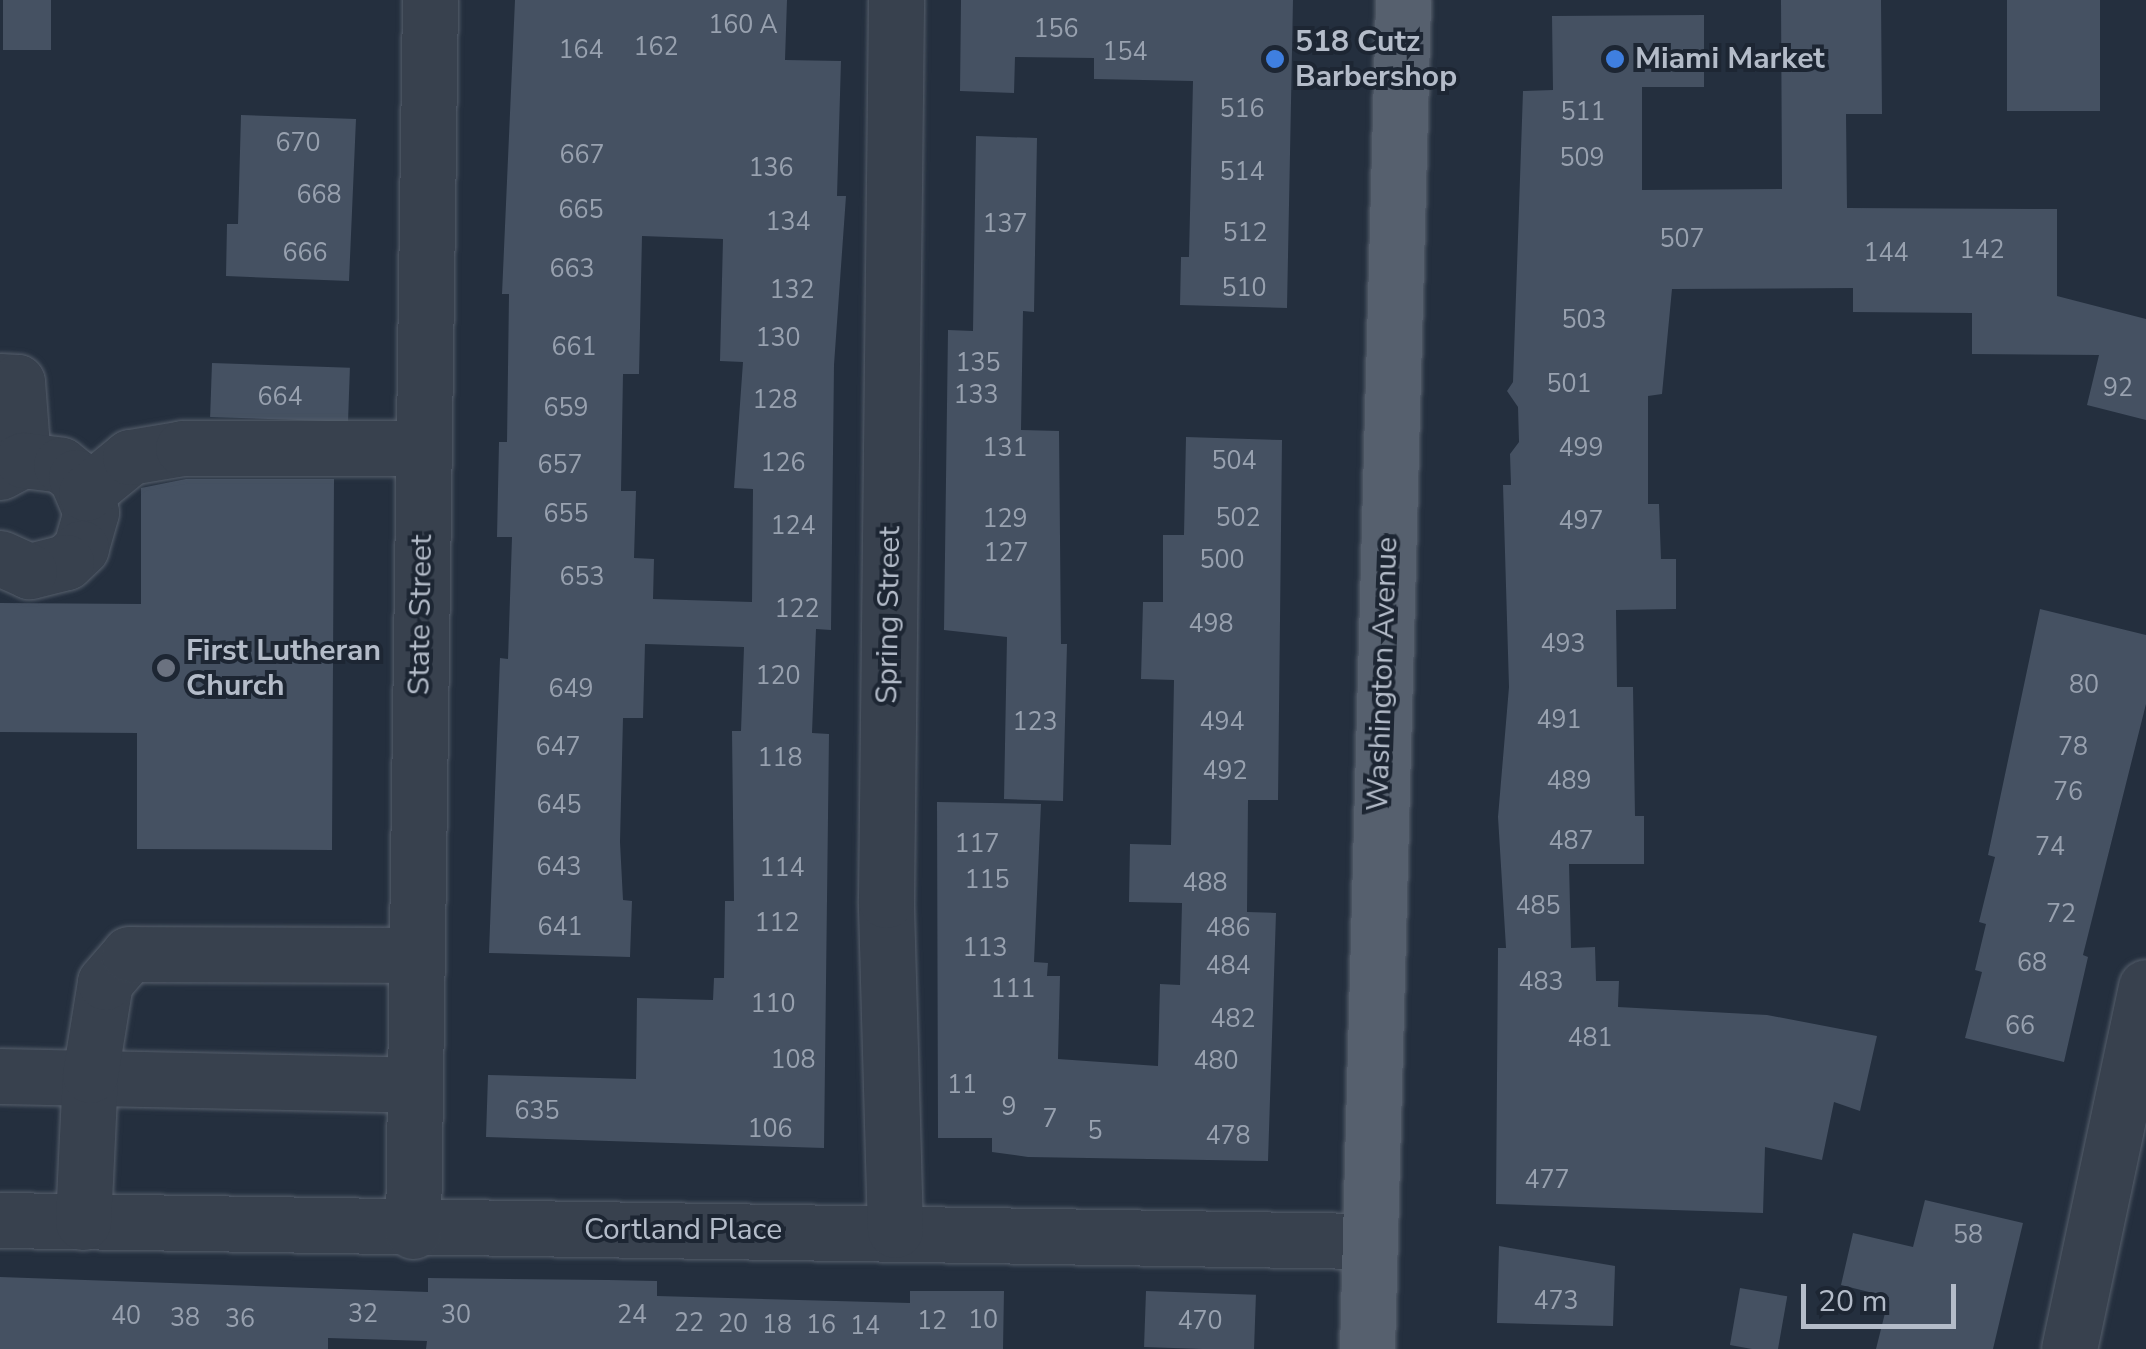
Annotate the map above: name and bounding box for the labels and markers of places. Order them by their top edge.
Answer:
place label: 518 Cutz Barbershop [1295,24,1457,94]
place label: Miami Market [1635,41,1825,77]
marker: 518 Cutz Barbershop [1264,48,1286,70]
marker: Miami Market [1604,48,1626,70]
place label: First Lutheran Church [186,633,381,704]
marker: First Lutheran Church [155,657,177,679]

